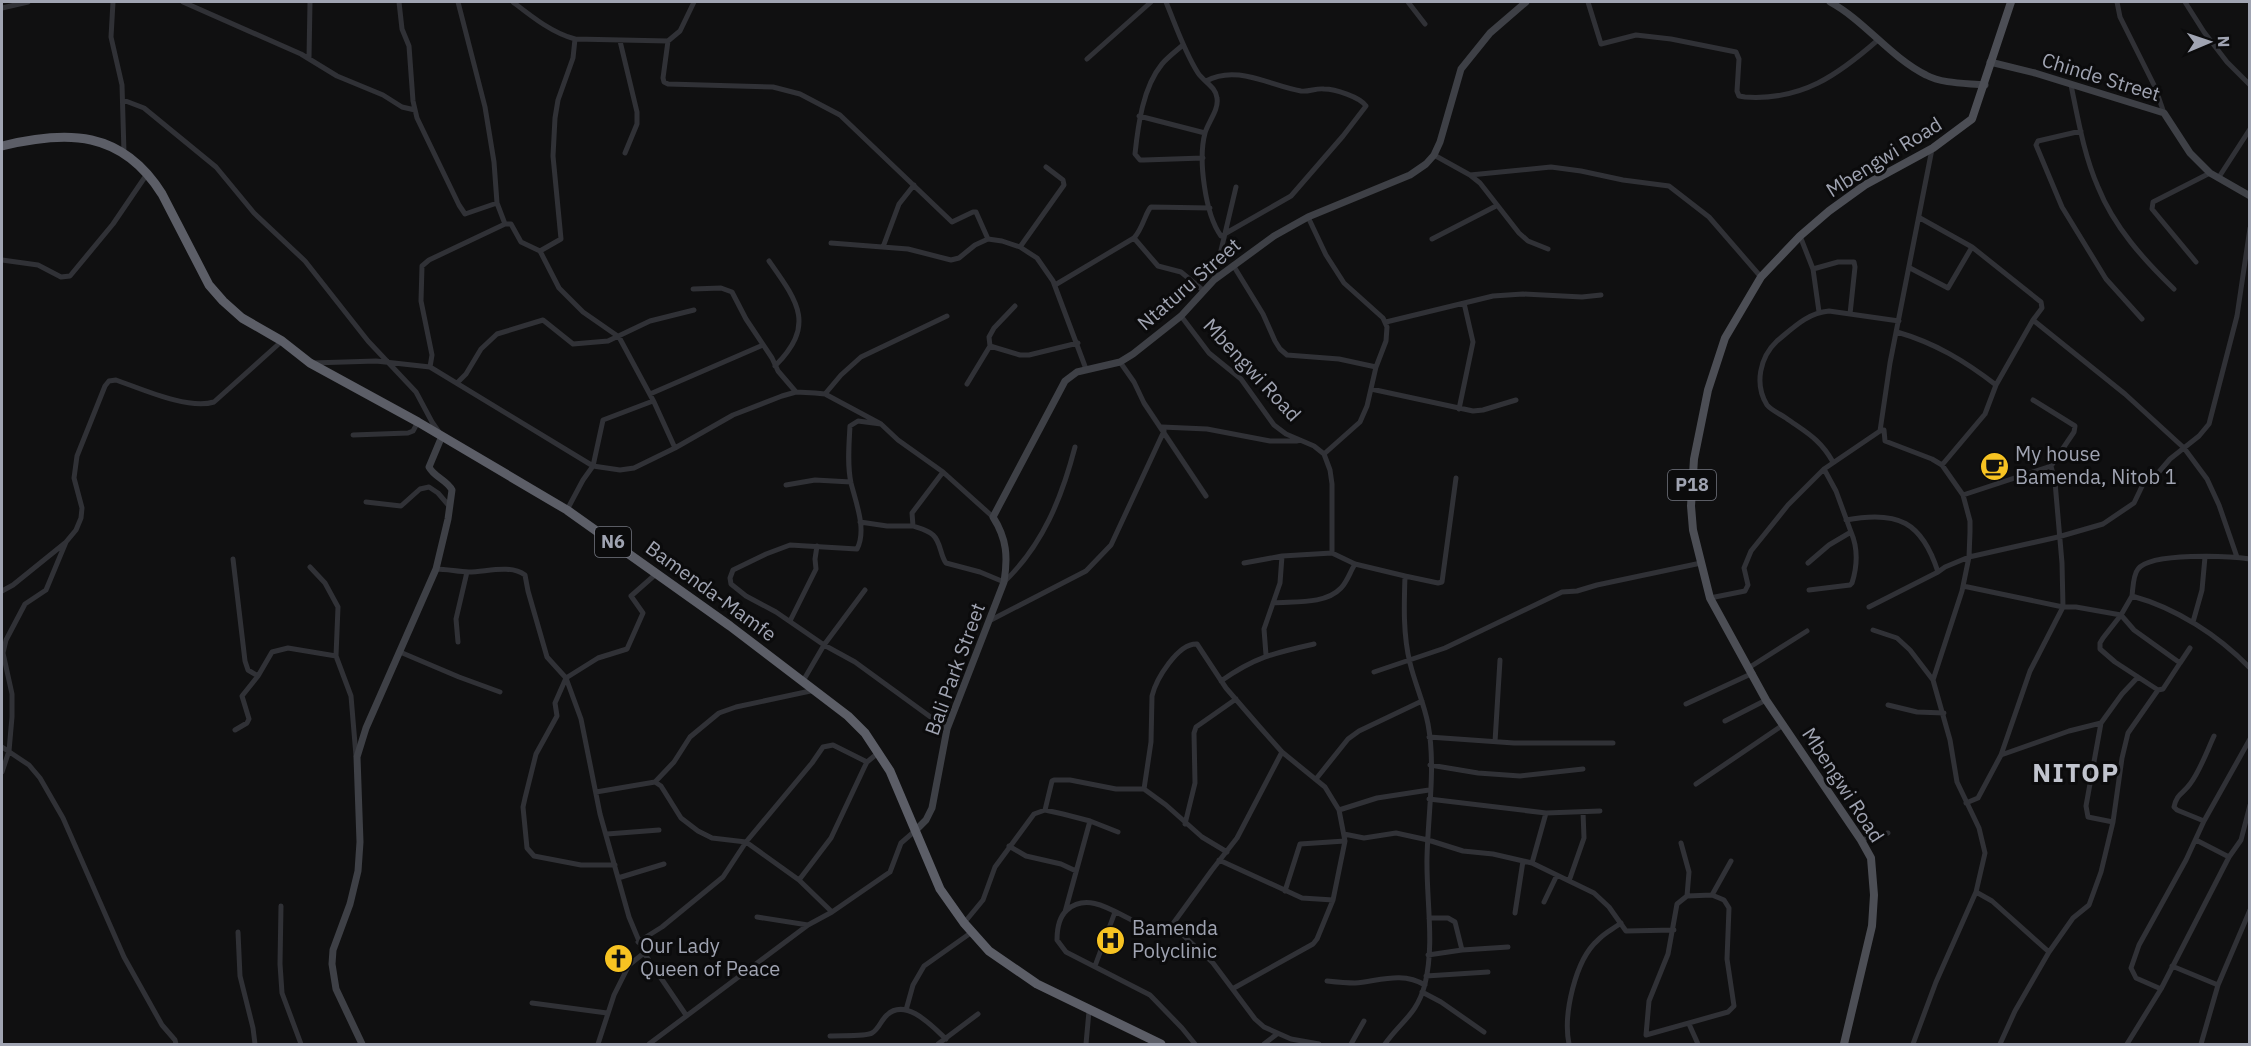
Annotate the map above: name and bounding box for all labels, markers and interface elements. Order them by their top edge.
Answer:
north arrow [2179,12,2239,72]
text: N [2214,35,2234,48]
street label: Chinde Street [2039,46,2164,107]
street label: Mbengwi Road [1821,110,1947,203]
street label: Ntaturu Street [1131,231,1246,336]
street label: Mbengwi Road [1198,312,1307,427]
place label: My house Bamenda, Nitob 1 [2015,440,2177,490]
cafe icon: My house Bamenda, Nitob 1 [1978,450,2010,482]
road number: P18 [1668,470,1716,500]
road number: N6 [595,527,631,557]
street label: Bamenda-Mamfe [640,534,782,647]
street label: Bali Park Street [918,599,991,739]
street label: Mbengwi Road [1796,722,1891,847]
district label: NITOP [2032,755,2120,789]
place label: Bamenda Polyclinic [1132,914,1218,964]
hospital icon: Bamenda Polyclinic [1095,924,1127,956]
place label: Our Lady Queen of Peace [640,932,780,982]
church icon: Our Lady Queen of Peace [603,942,635,974]

